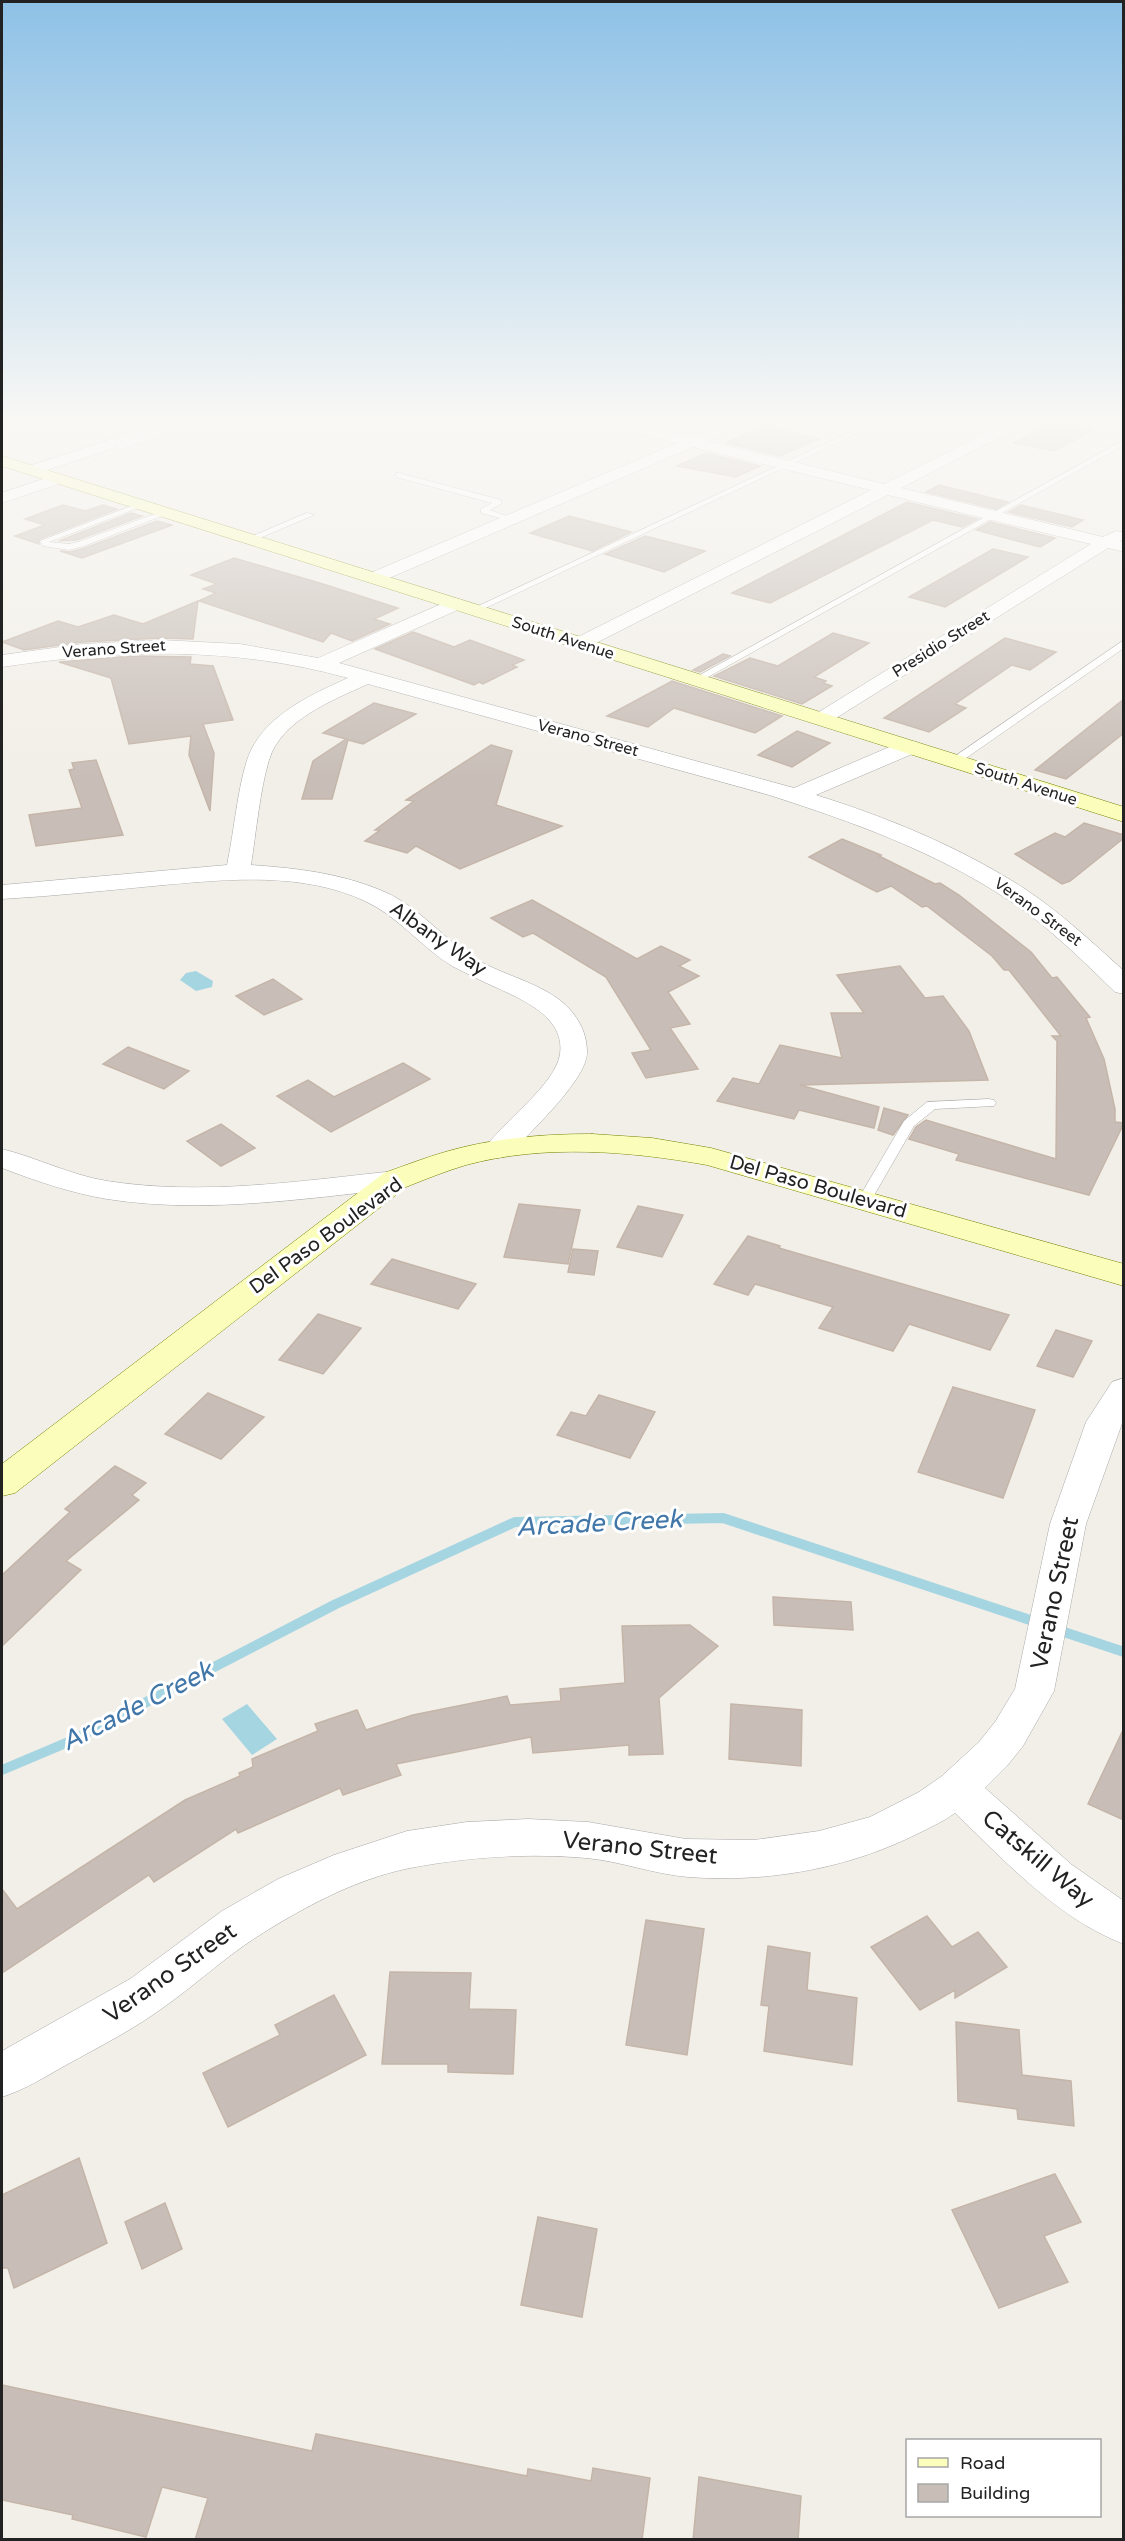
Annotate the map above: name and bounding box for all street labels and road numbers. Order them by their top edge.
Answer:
street label: Presidio Street [889,606,993,682]
street label: South Avenue [509,612,617,664]
street label: Verano Street [62,635,166,663]
street label: Verano Street [535,715,641,761]
street label: South Avenue [972,758,1080,810]
street label: Verano Street [990,873,1086,951]
street label: Albany Way [385,897,491,981]
street label: Del Paso Boulevard [727,1150,909,1224]
street label: Del Paso Boulevard [245,1172,407,1300]
street label: Verano Street [1025,1514,1085,1672]
street label: Catskill Way [976,1804,1100,1914]
street label: Verano Street [561,1825,719,1871]
street label: Verano Street [98,1916,242,2030]

